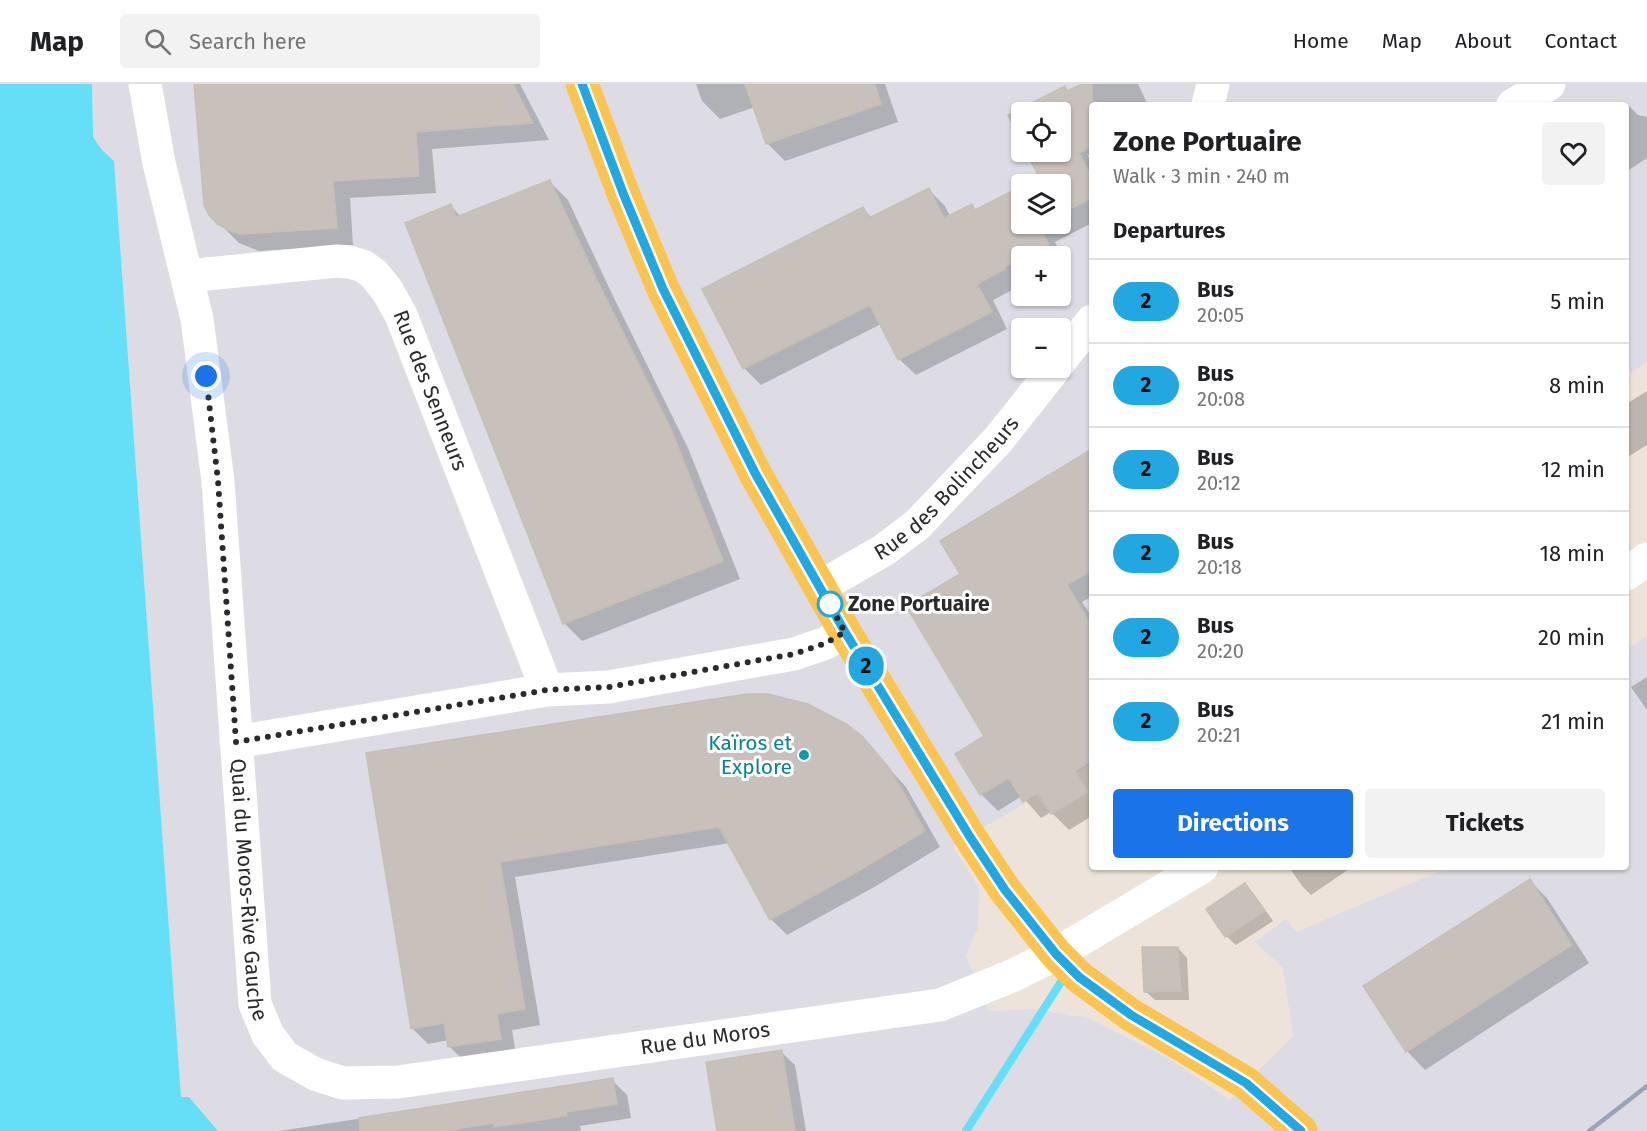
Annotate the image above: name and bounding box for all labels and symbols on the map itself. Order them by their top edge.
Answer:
street label: Rue des Senneurs [387,306,473,474]
your location [191,361,221,391]
street label: Rue des Bolincheurs [870,411,1025,566]
marker: Zone Portuaire [817,591,843,617]
place label: Zone Portuaire [848,591,990,617]
line badge: 2 [846,646,886,686]
place label: Kaïros et Explore [708,730,792,780]
marker: Kaïros et Explore [797,748,811,762]
street label: Quai du Moros-Rive Gauche [225,758,274,1025]
street label: Rue du Moros [639,1016,772,1060]

